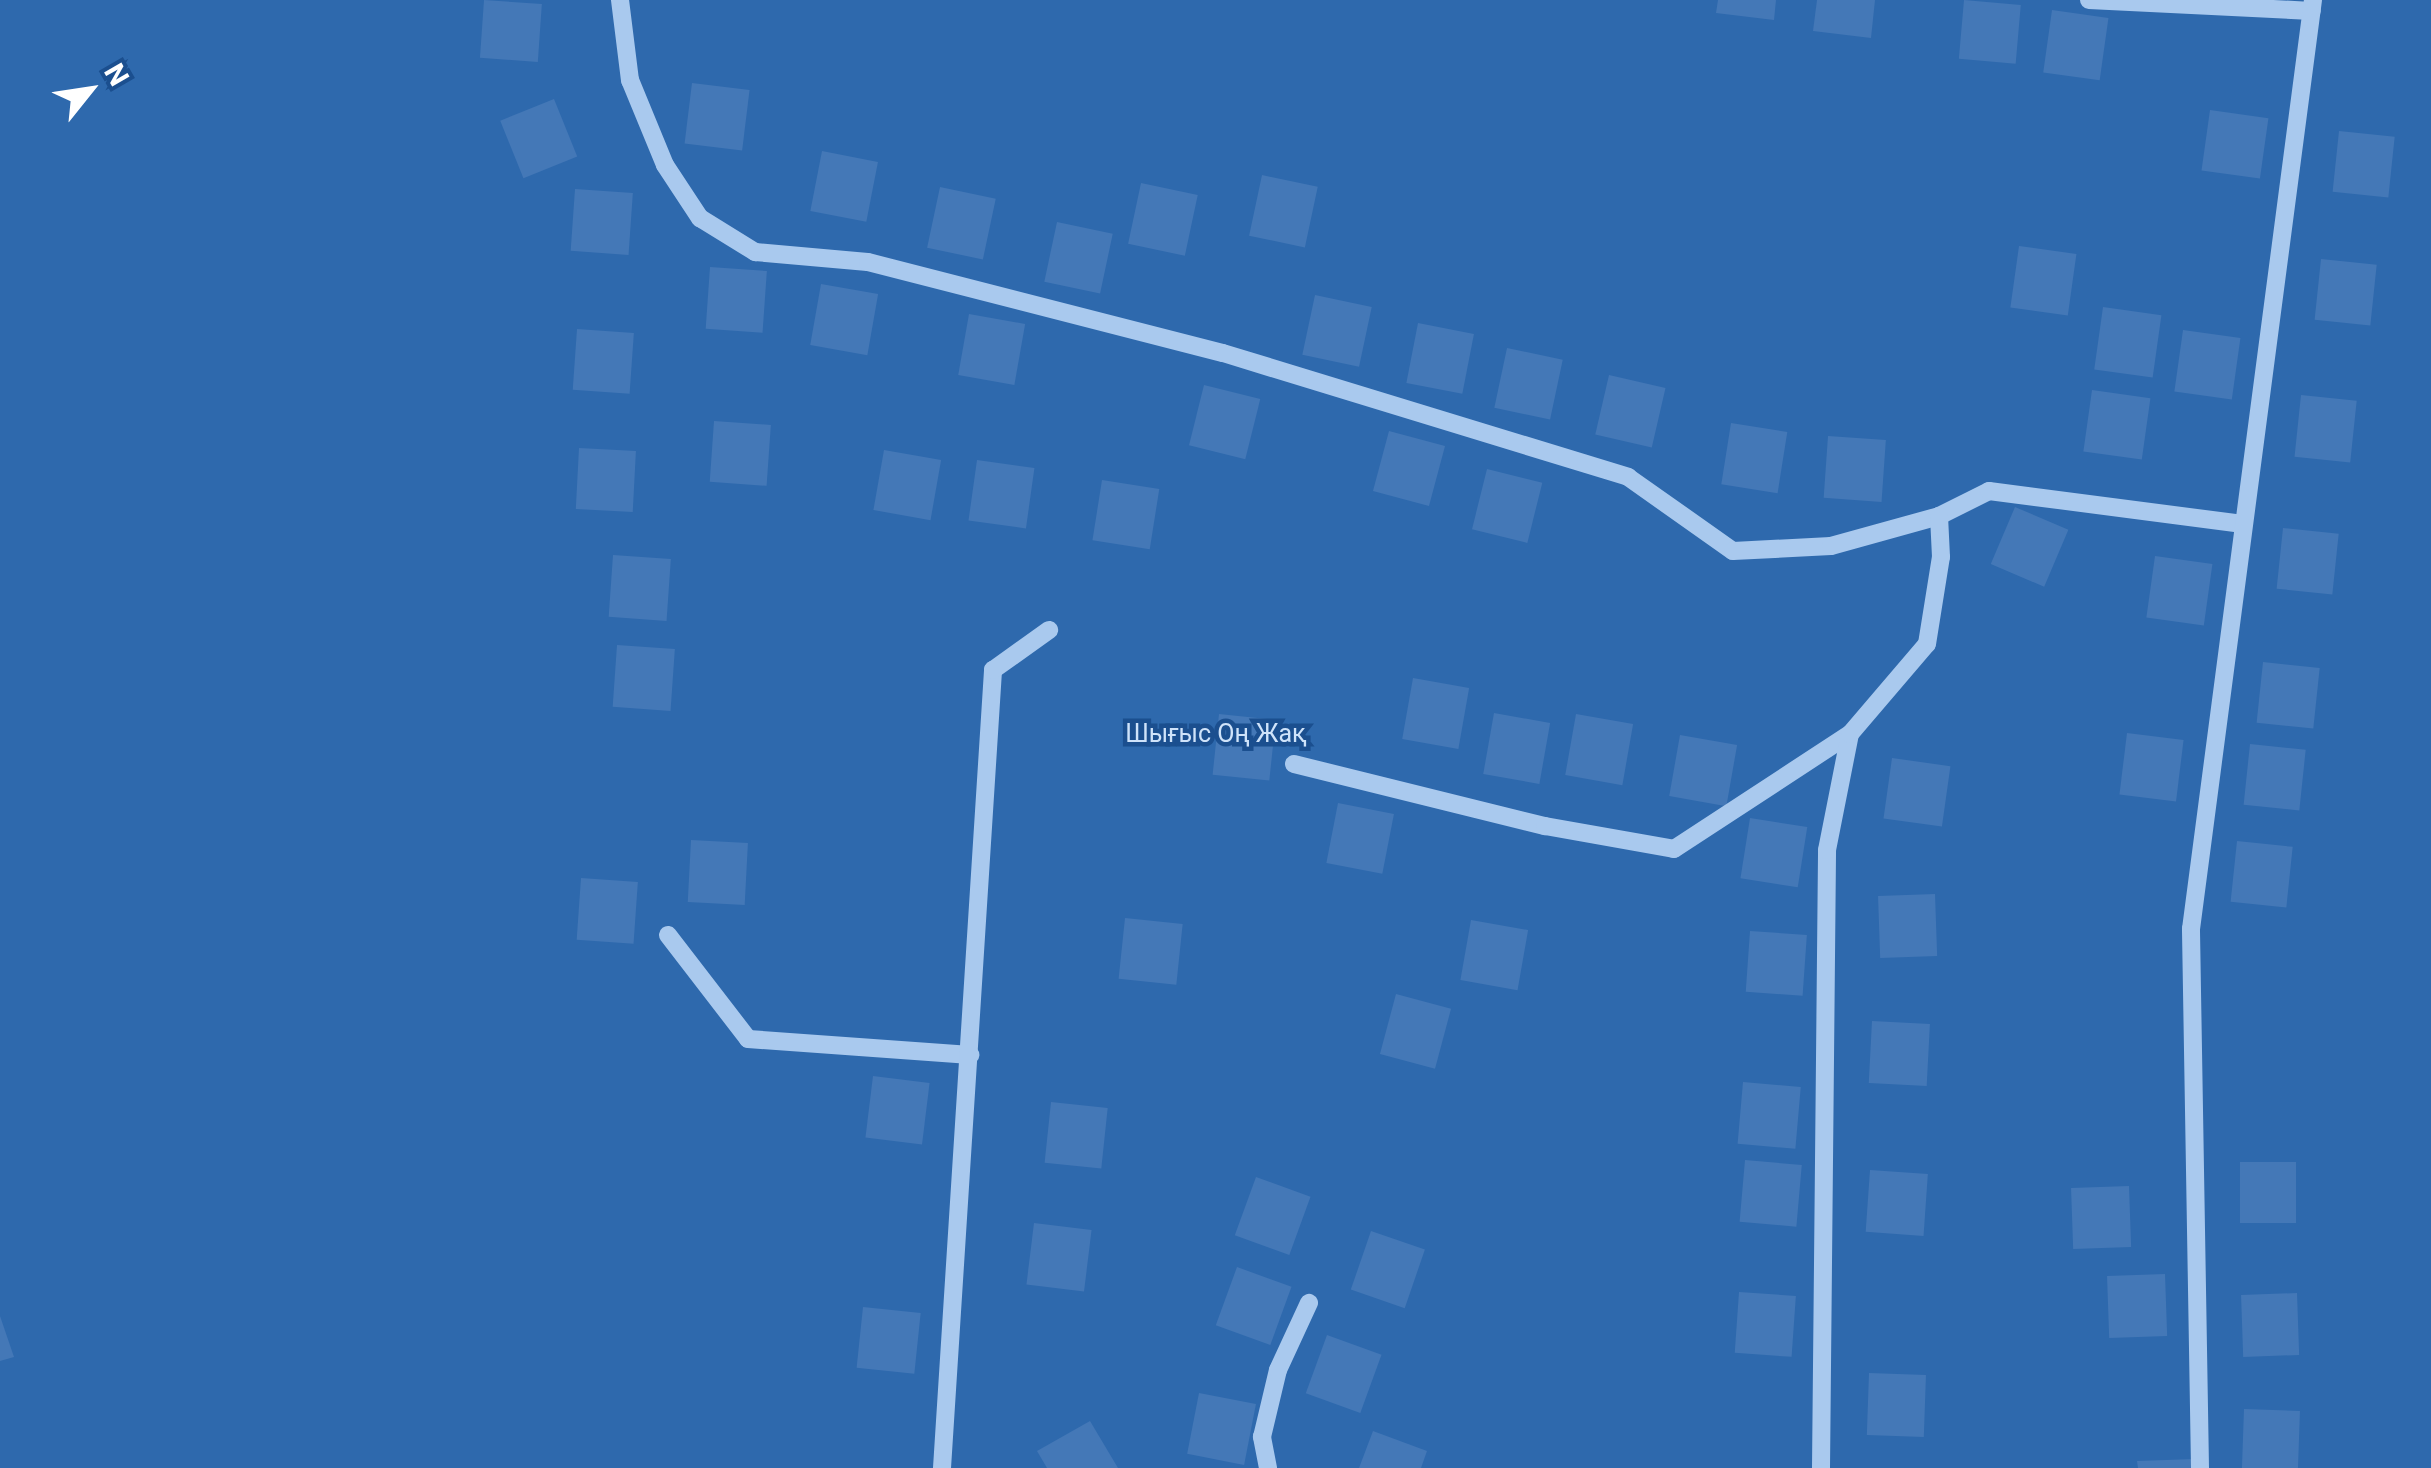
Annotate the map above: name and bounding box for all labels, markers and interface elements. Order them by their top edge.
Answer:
north arrow [40,40,140,140]
text: N [97,58,136,92]
park label: Шығыс Оң Жақ [1125,719,1307,749]

